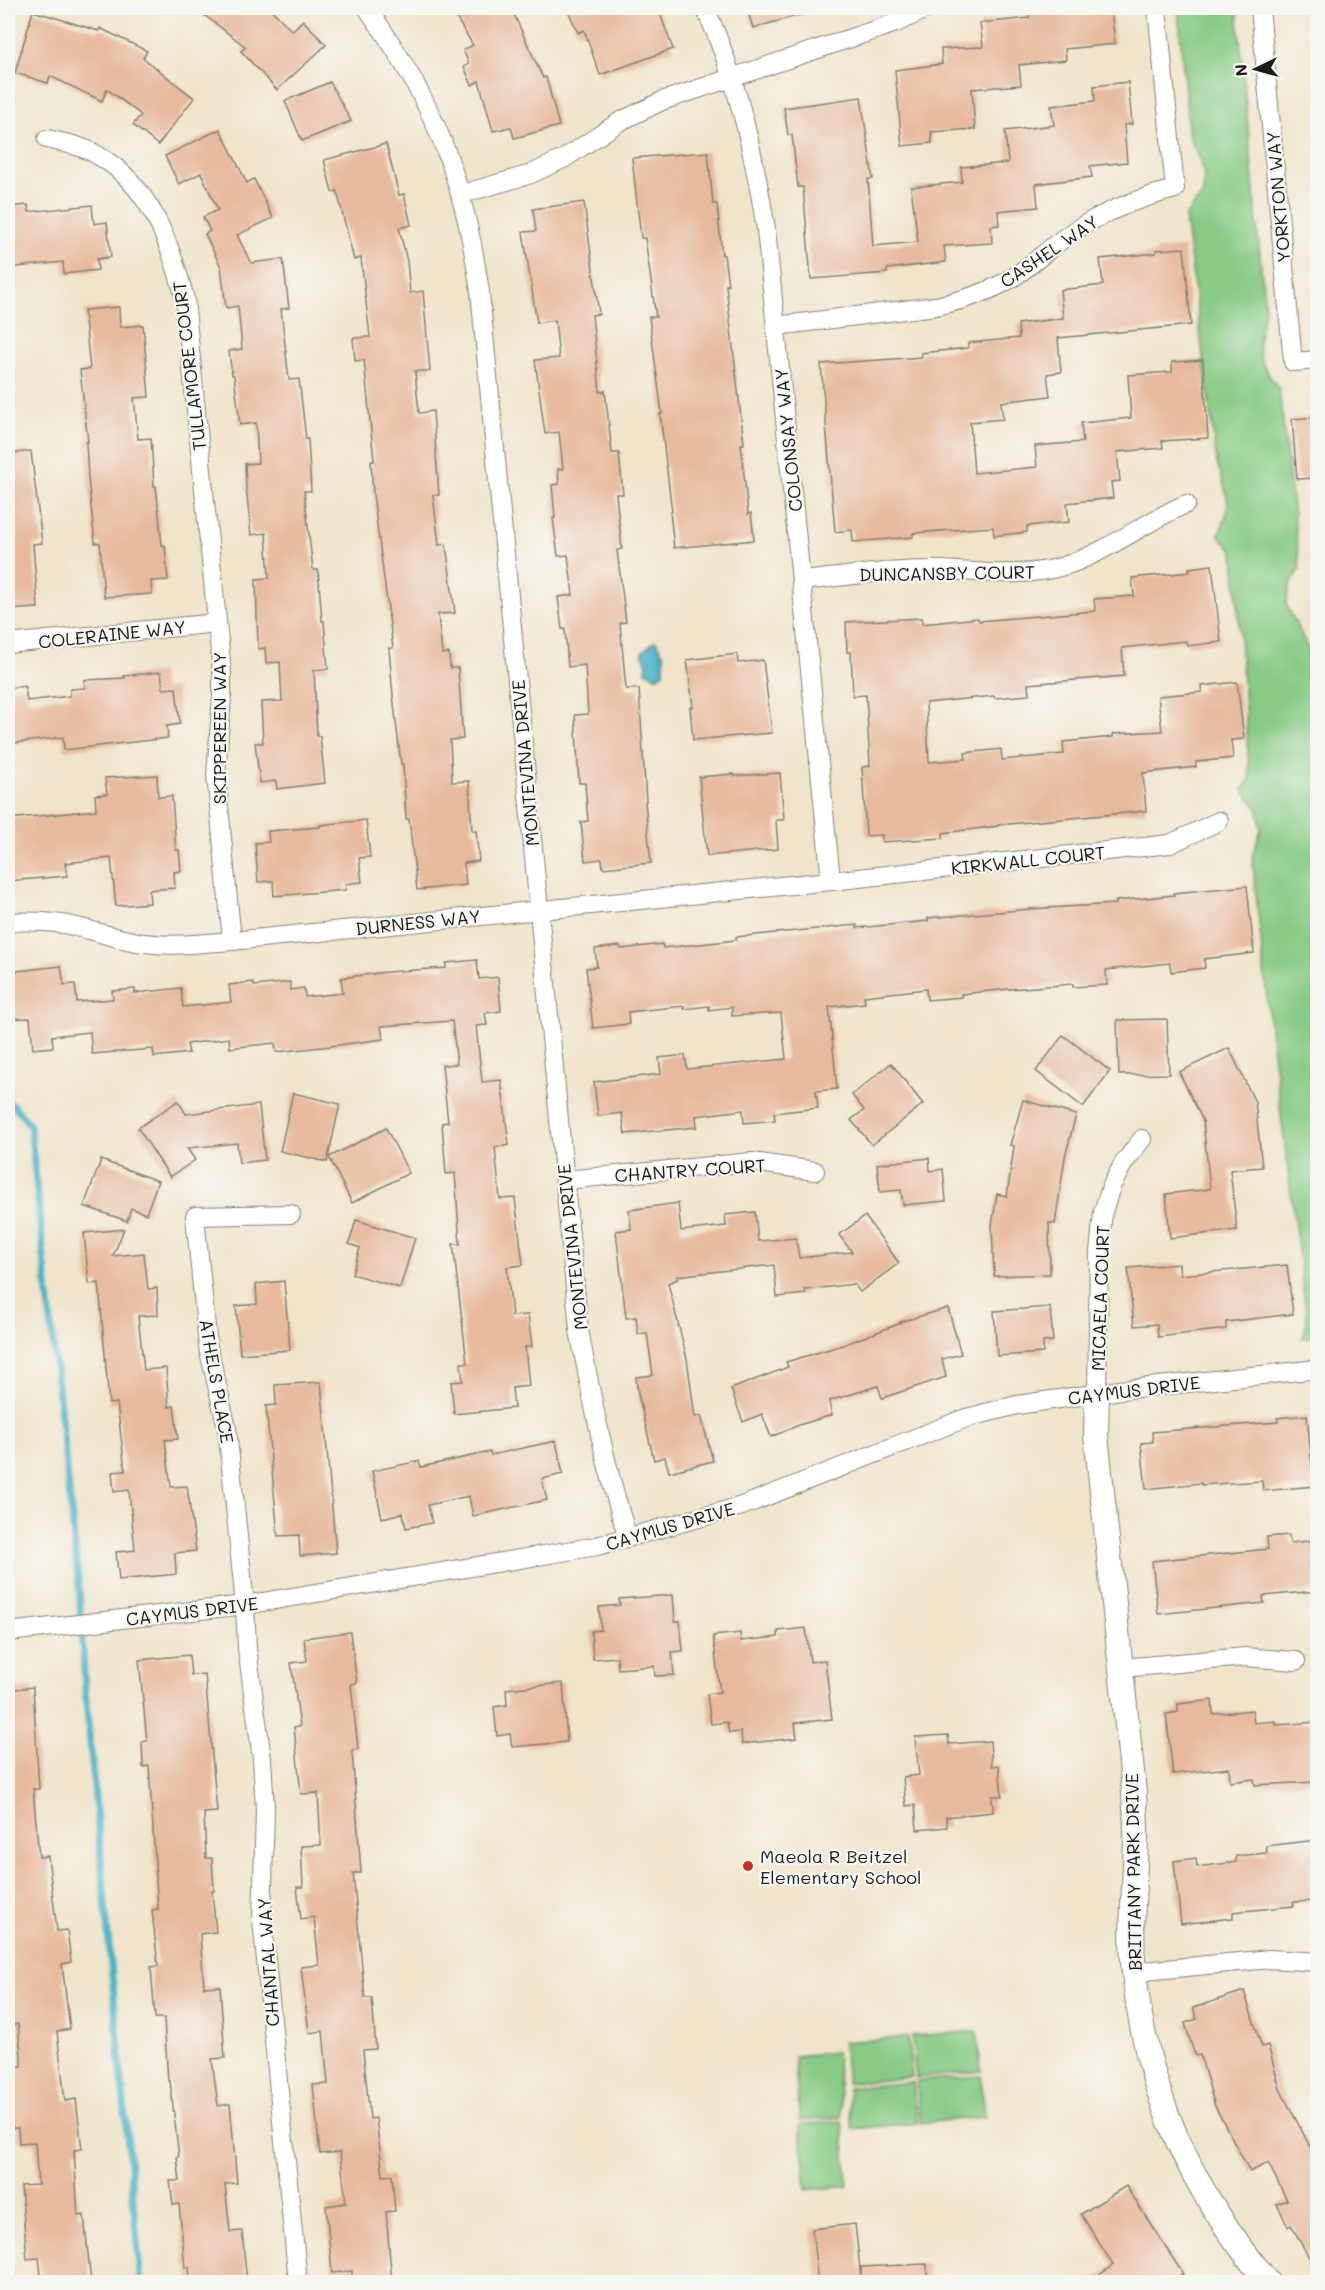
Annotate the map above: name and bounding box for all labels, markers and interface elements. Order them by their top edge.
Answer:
north arrow [1226,39,1286,99]
text: N [1230,63,1252,77]
street label: YORKTON WAY [1260,130,1296,264]
street label: CASHEL WAY [995,209,1103,293]
street label: TULLAMORE COURT [167,280,211,452]
street label: COLONSAY WAY [769,367,807,513]
street label: DUNCANSBY COURT [859,559,1035,587]
street label: COLERAINE WAY [37,614,187,654]
street label: SKIPPEREEN WAY [207,652,231,804]
street label: MONTEVINA DRIVE [506,679,544,847]
street label: KIRKWALL COURT [950,840,1106,880]
street label: DURNESS WAY [354,904,482,940]
street label: CHANTRY COURT [614,1153,766,1187]
street label: MONTEVINA DRIVE [551,1163,593,1331]
street label: MICAELA COURT [1085,1225,1115,1371]
street label: ATHELS PLACE [194,1317,240,1445]
street label: CAYMUS DRIVE [1067,1370,1201,1410]
street label: CAYMUS DRIVE [603,1496,737,1556]
street label: CAYMUS DRIVE [125,1591,259,1631]
street label: BRITTANY PARK DRIVE [1119,1773,1147,1971]
place label: Maeola R Beitzel Elementary School [760,1844,922,1889]
marker: Maeola R Beitzel Elementary School [741,1859,755,1873]
street label: CHANTAL WAY [252,1897,284,2027]

